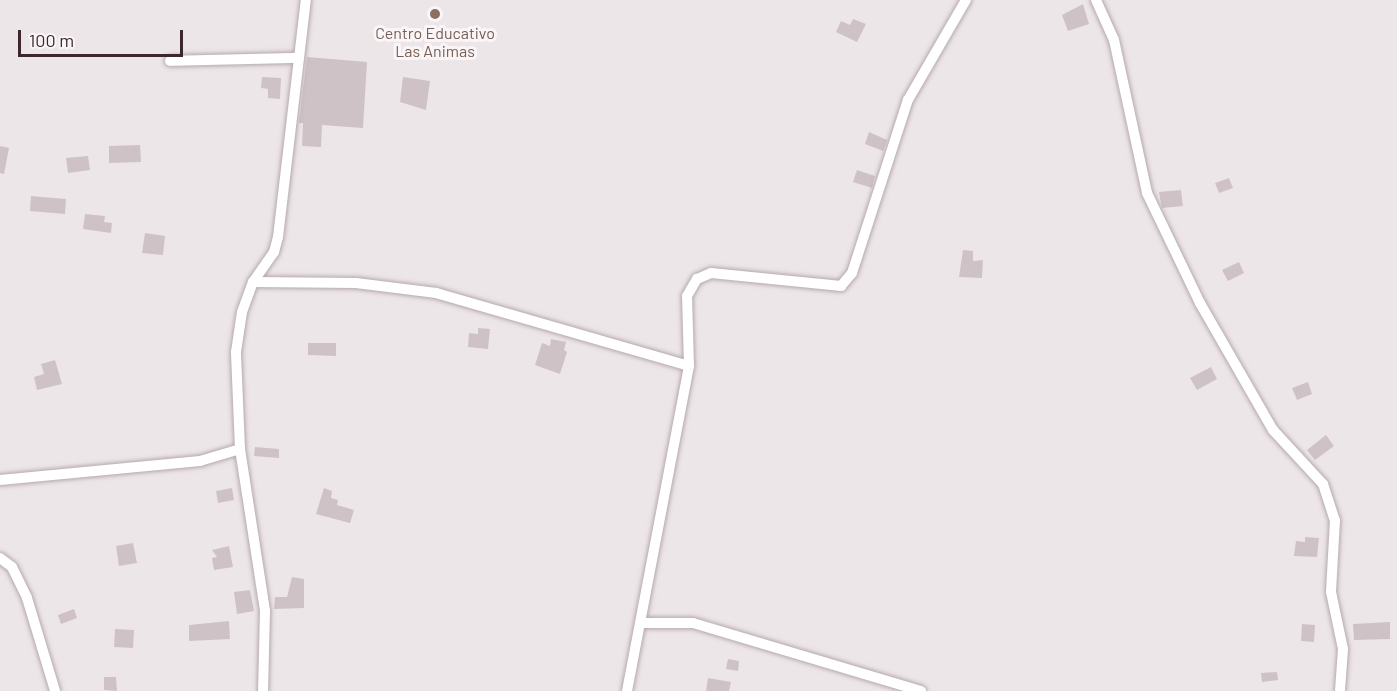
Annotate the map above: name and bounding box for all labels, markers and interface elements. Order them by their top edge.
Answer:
marker: Centro Educativo Las Animas [428,7,442,21]
scale bar [21,18,186,56]
place label: Centro Educativo Las Animas [375,23,495,61]
text: 100 m [29,29,74,51]

